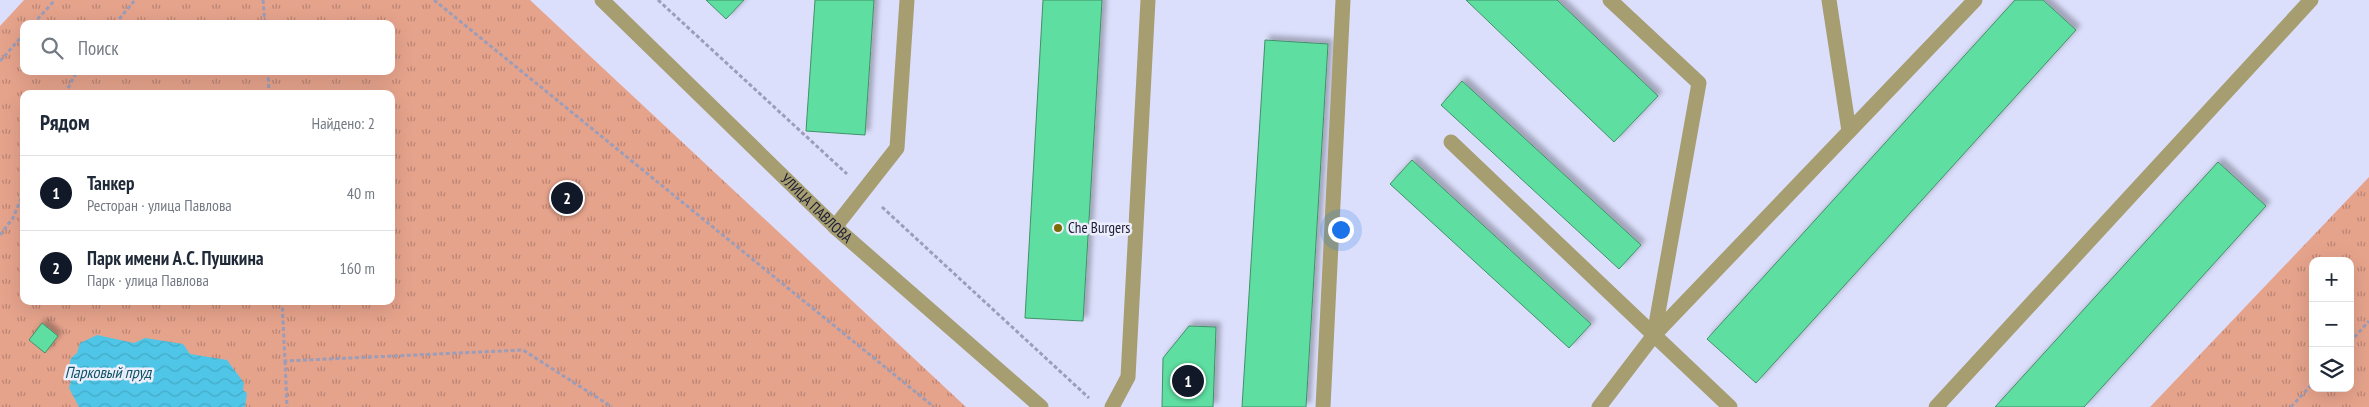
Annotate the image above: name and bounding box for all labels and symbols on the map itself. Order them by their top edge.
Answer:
street label: УЛИЦА ПАВЛОВА [777,169,857,247]
pin: 2 [551,179,583,217]
your location [1328,217,1354,243]
place label: Che Burgers [1068,218,1130,237]
marker: Che Burgers [1052,222,1064,234]
water label: Парковый пруд [65,362,152,382]
pin: 1 [1172,362,1204,400]

